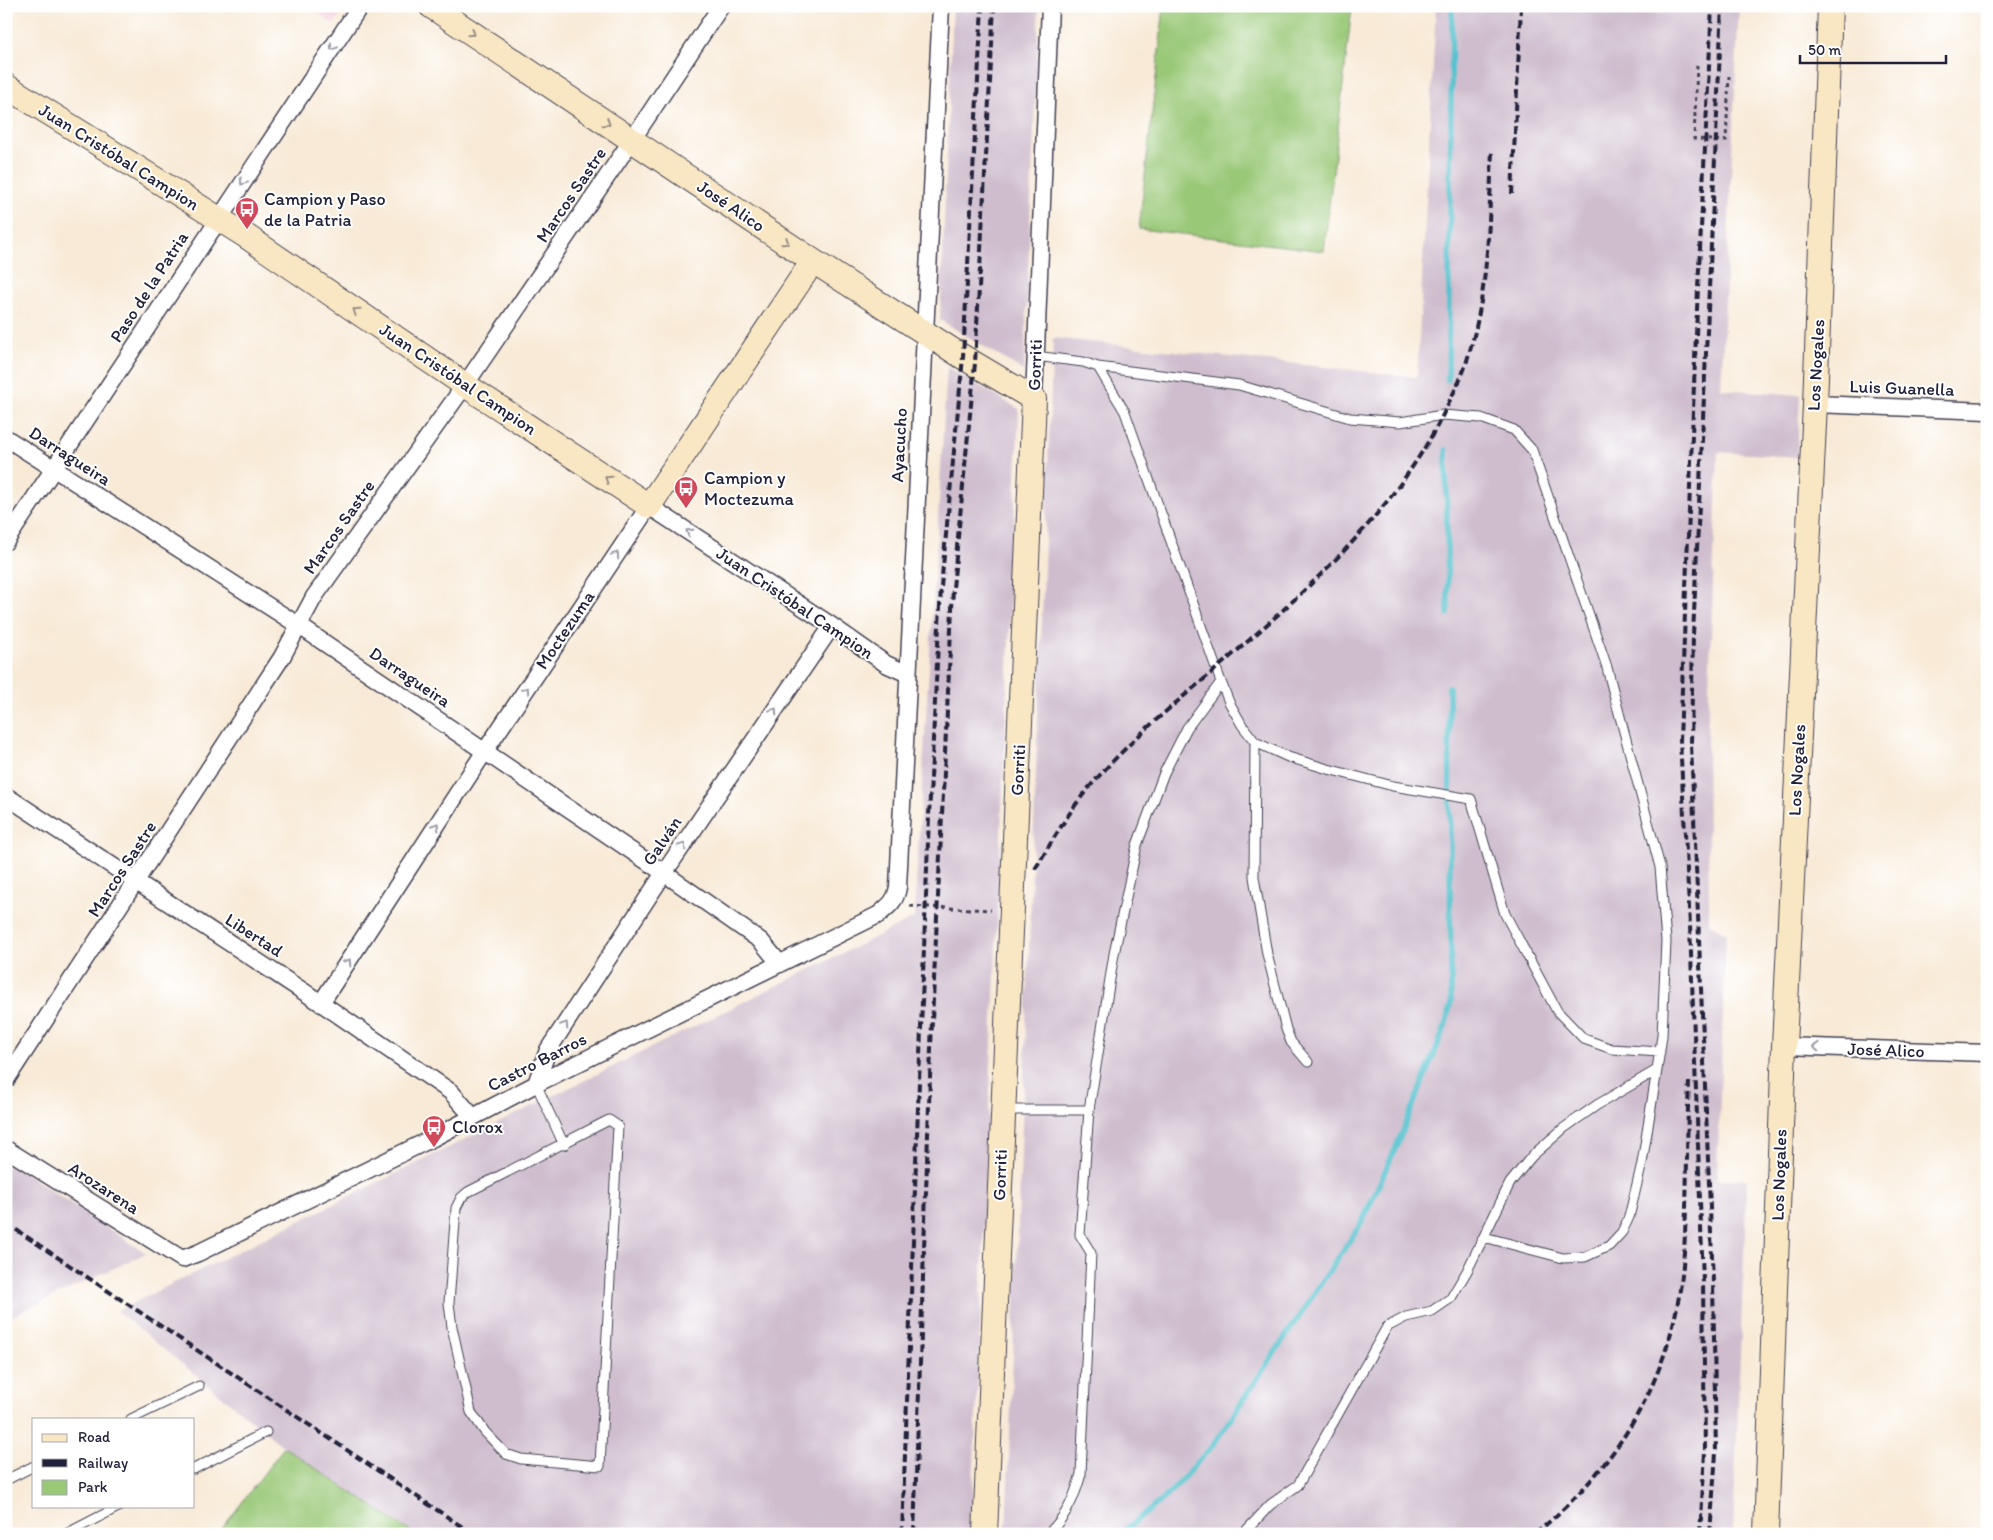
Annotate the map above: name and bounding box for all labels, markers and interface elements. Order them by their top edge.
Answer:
one-way arrow [466,27,476,36]
scale bar [1800,32,1947,64]
one-way arrow [330,41,339,51]
text: 50 m [1808,41,1841,59]
street label: Juan Cristóbal Campion [35,99,203,215]
one-way arrow [602,117,611,126]
street label: Marcos Sastre [531,143,611,247]
street label: José Alico [693,175,769,237]
one-way arrow [240,176,249,186]
place label: Campion y Paso de la Patria [264,188,386,231]
bus stop icon: Campion y Paso de la Patria [234,196,260,230]
street label: Paso de la Patria [105,227,193,347]
one-way arrow [781,236,790,246]
one-way arrow [352,308,362,317]
street label: Juan Cristóbal Campion [375,318,541,440]
street label: Los Nogales [1803,319,1829,411]
street label: Gorriti [1023,339,1047,391]
street label: Luis Guanella [1849,375,1956,401]
street label: Ayacucho [886,407,912,483]
street label: Darragueira [25,421,116,491]
place label: Campion y Moctezuma [704,467,795,510]
bus stop icon: Campion y Moctezuma [673,475,699,509]
street label: Marcos Sastre [298,476,380,578]
one-way arrow [604,476,614,485]
one-way arrow [686,529,695,538]
street label: Juan Cristóbal Campion [712,542,878,664]
one-way arrow [610,551,619,560]
street label: Moctezuma [531,586,600,673]
street label: Darragueira [365,642,455,712]
one-way arrow [520,686,529,696]
one-way arrow [768,707,777,717]
street label: Los Nogales [1784,724,1810,816]
street label: Gorriti [1006,744,1030,796]
street label: Galván [638,812,686,870]
street label: Marcos Sastre [83,817,161,921]
one-way arrow [430,822,440,831]
one-way arrow [677,842,686,851]
street label: Libertad [221,908,287,962]
one-way arrow [342,958,351,967]
one-way arrow [558,1021,568,1030]
street label: Castro Barros [484,1028,590,1096]
street label: José Alico [1847,1038,1925,1062]
one-way arrow [1811,1042,1819,1052]
bus stop icon: Clorox [421,1114,447,1148]
place label: Clorox [452,1116,503,1138]
street label: Los Nogales [1766,1129,1792,1221]
street label: Gorriti [988,1149,1012,1201]
street label: Arozarena [64,1157,144,1219]
legend [32,1418,195,1508]
text: Road [78,1428,111,1446]
text: Railway [78,1454,128,1472]
text: Park [78,1478,108,1496]

